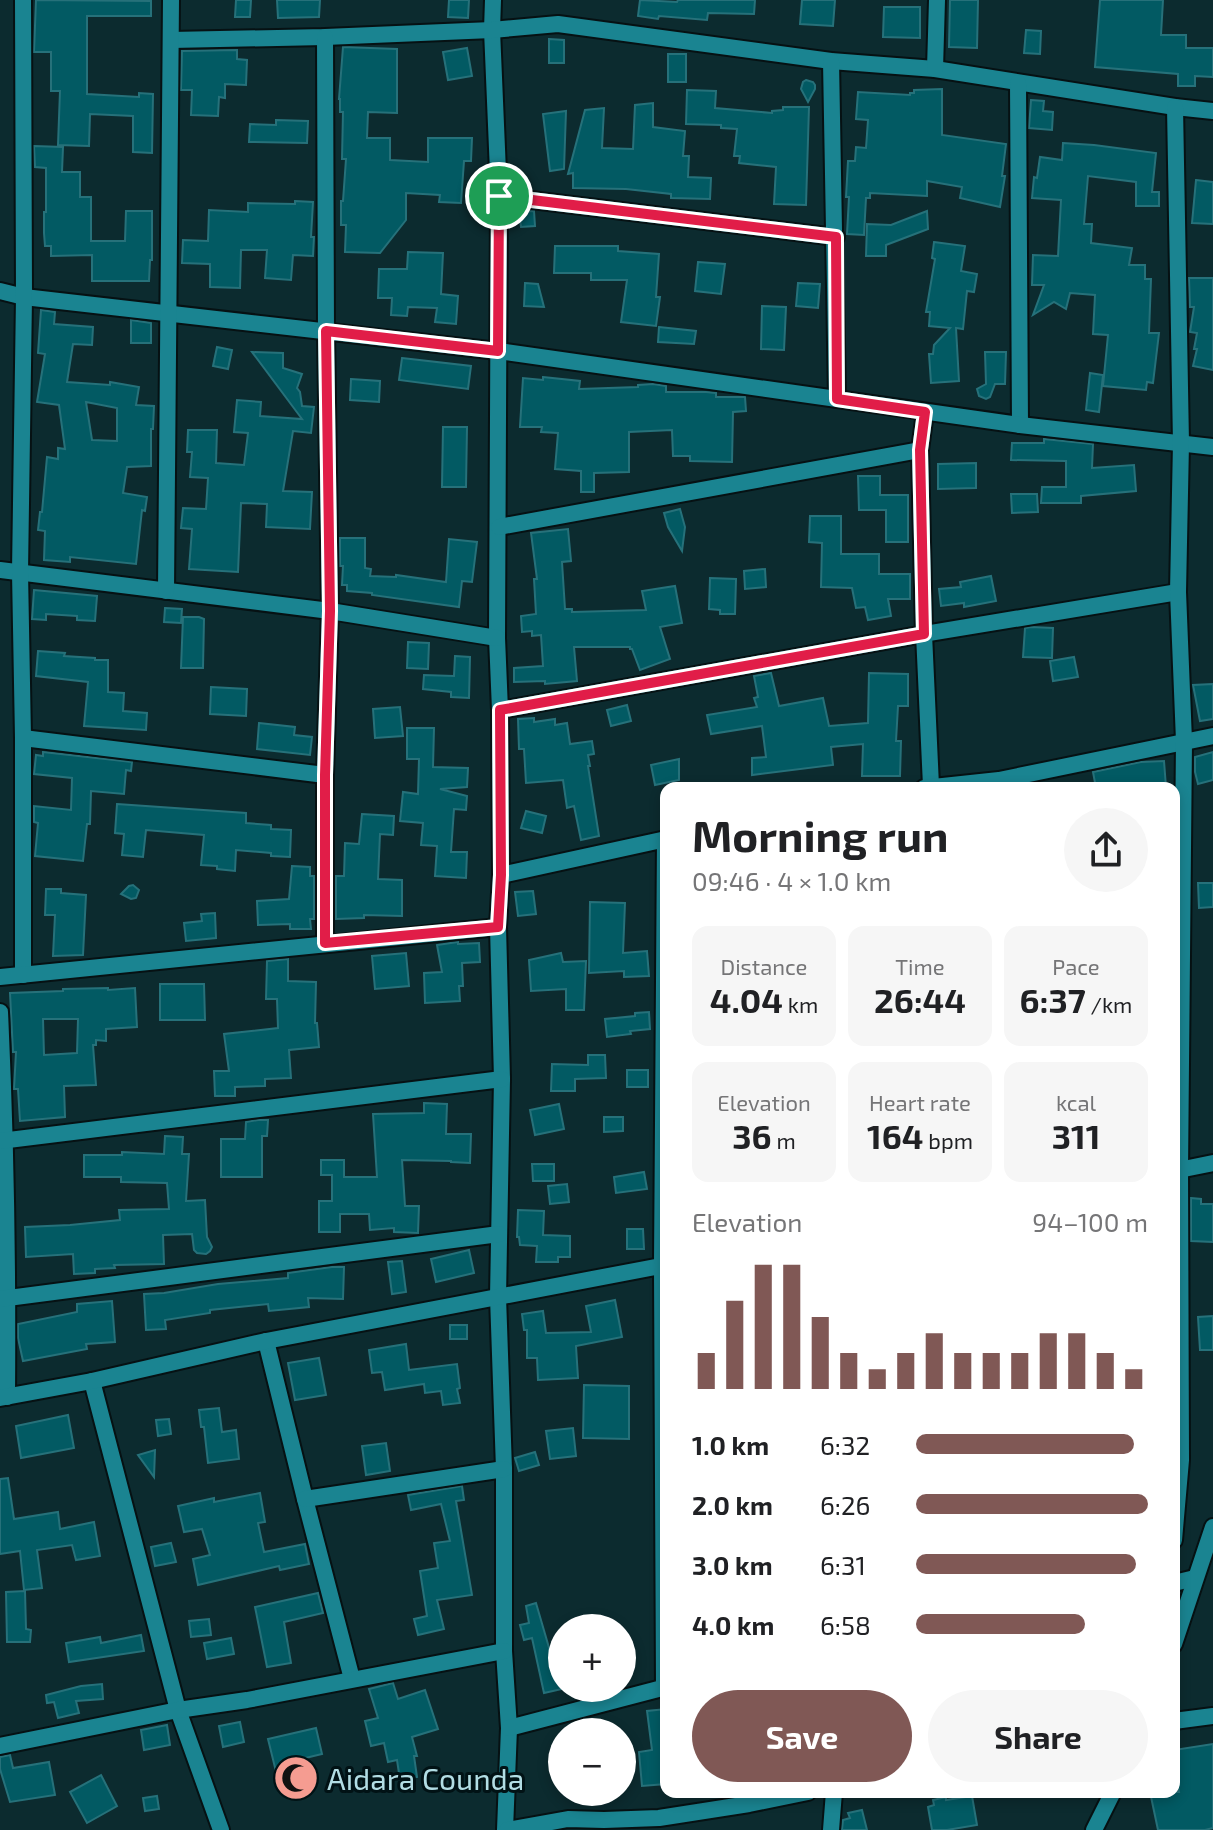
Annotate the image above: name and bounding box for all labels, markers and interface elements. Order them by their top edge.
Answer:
pin [465,162,533,230]
icon: arrive [477,174,521,218]
text: Morning run [692,808,948,861]
button: share [1064,808,1148,892]
text: 09:46 · 4 × 1.0 km [692,865,891,896]
text: Distance [721,953,807,979]
text: Time [895,953,945,979]
text: Pace [1052,953,1100,979]
text: 4.04 [710,979,783,1020]
text: 26:44 [874,979,966,1020]
text: 6:37 [1020,979,1086,1020]
text: km [783,991,818,1017]
text: /km [1086,991,1132,1017]
text: Elevation [717,1089,811,1115]
text: Heart rate [869,1089,971,1115]
text: kcal [1056,1089,1096,1115]
text: 36 [732,1115,772,1156]
text: 164 [867,1115,923,1156]
text: 311 [1052,1115,1100,1156]
text: m [772,1127,796,1153]
text: bpm [923,1127,973,1153]
text: Elevation [692,1206,802,1237]
text: 94–100 m [1032,1206,1148,1237]
text: 1.0 km [692,1429,769,1460]
text: 6:32 [820,1429,870,1460]
text: 2.0 km [692,1489,773,1520]
text: 6:26 [820,1489,871,1520]
text: 3.0 km [692,1549,773,1580]
text: 6:31 [820,1549,866,1580]
text: 4.0 km [692,1609,774,1640]
text: 6:58 [820,1609,871,1640]
map controls [548,1614,636,1806]
button: + [548,1614,636,1702]
button: Save [692,1690,912,1782]
button: Share [928,1690,1148,1782]
button: − [548,1718,636,1806]
mosque icon: Aidara Counda [272,1754,320,1802]
place label: Aidara Counda [327,1760,524,1796]

